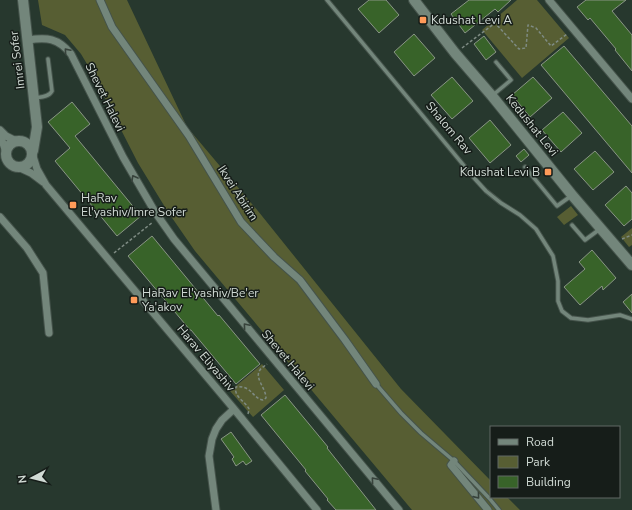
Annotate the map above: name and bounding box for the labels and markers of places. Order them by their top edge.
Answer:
place label: Kdushat Levi A [431,12,512,28]
marker: Kdushat Levi A [418,15,428,25]
place label: Kdushat Levi B [460,164,540,180]
marker: Kdushat Levi B [543,167,553,177]
place label: HaRav El'yashiv/Imre Sofer [81,190,187,220]
marker: HaRav El'yashiv/Imre Sofer [68,200,78,210]
place label: HaRav El'yashiv/Be'er Ya'akov [141,285,259,315]
marker: HaRav El'yashiv/Be'er Ya'akov [129,295,139,305]

